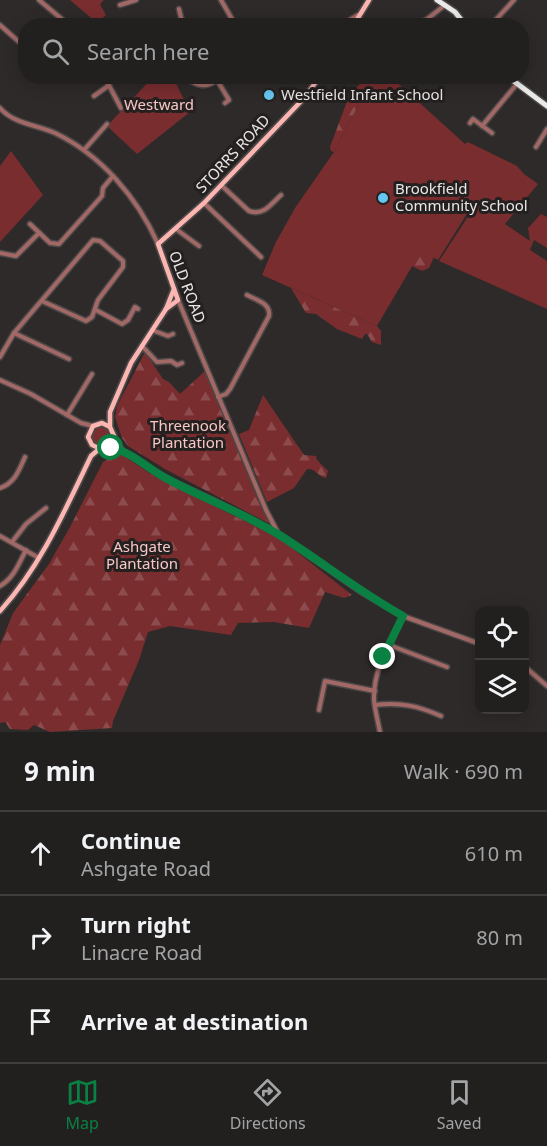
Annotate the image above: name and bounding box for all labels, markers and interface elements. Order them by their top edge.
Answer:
search box [18,18,529,84]
icon: search [39,35,72,68]
text: Search here [87,36,209,66]
place label: Westfield Infant School [281,84,443,104]
marker: Westfield Infant School [262,88,276,102]
park label: Westward [124,94,194,114]
street label: STORRS ROAD [191,110,274,197]
place label: Brookfield Community School [395,178,528,215]
marker: Brookfield Community School [376,191,390,205]
street label: OLD ROAD [165,248,211,326]
park label: Threenook Plantation [150,415,226,452]
route start [97,434,123,460]
park label: Ashgate Plantation [106,536,178,573]
map controls [475,606,529,714]
button: locate [475,606,529,660]
route end [369,643,395,669]
button: layers [475,660,529,714]
text: 9 min [24,753,96,789]
text: Walk · 690 m [404,758,523,785]
text: Continue [81,825,181,855]
icon: ahead [24,837,57,870]
text: 610 m [465,840,523,867]
text: Ashgate Road [81,855,211,882]
text: Turn right [81,909,191,939]
icon: right [24,921,57,954]
text: 80 m [476,924,523,951]
text: Linacre Road [81,939,202,966]
icon: arrive [24,1005,57,1038]
text: Arrive at destination [81,1006,308,1036]
tab: Map [65,1076,99,1134]
tab: Directions [230,1076,306,1134]
tab: Saved [437,1076,481,1134]

